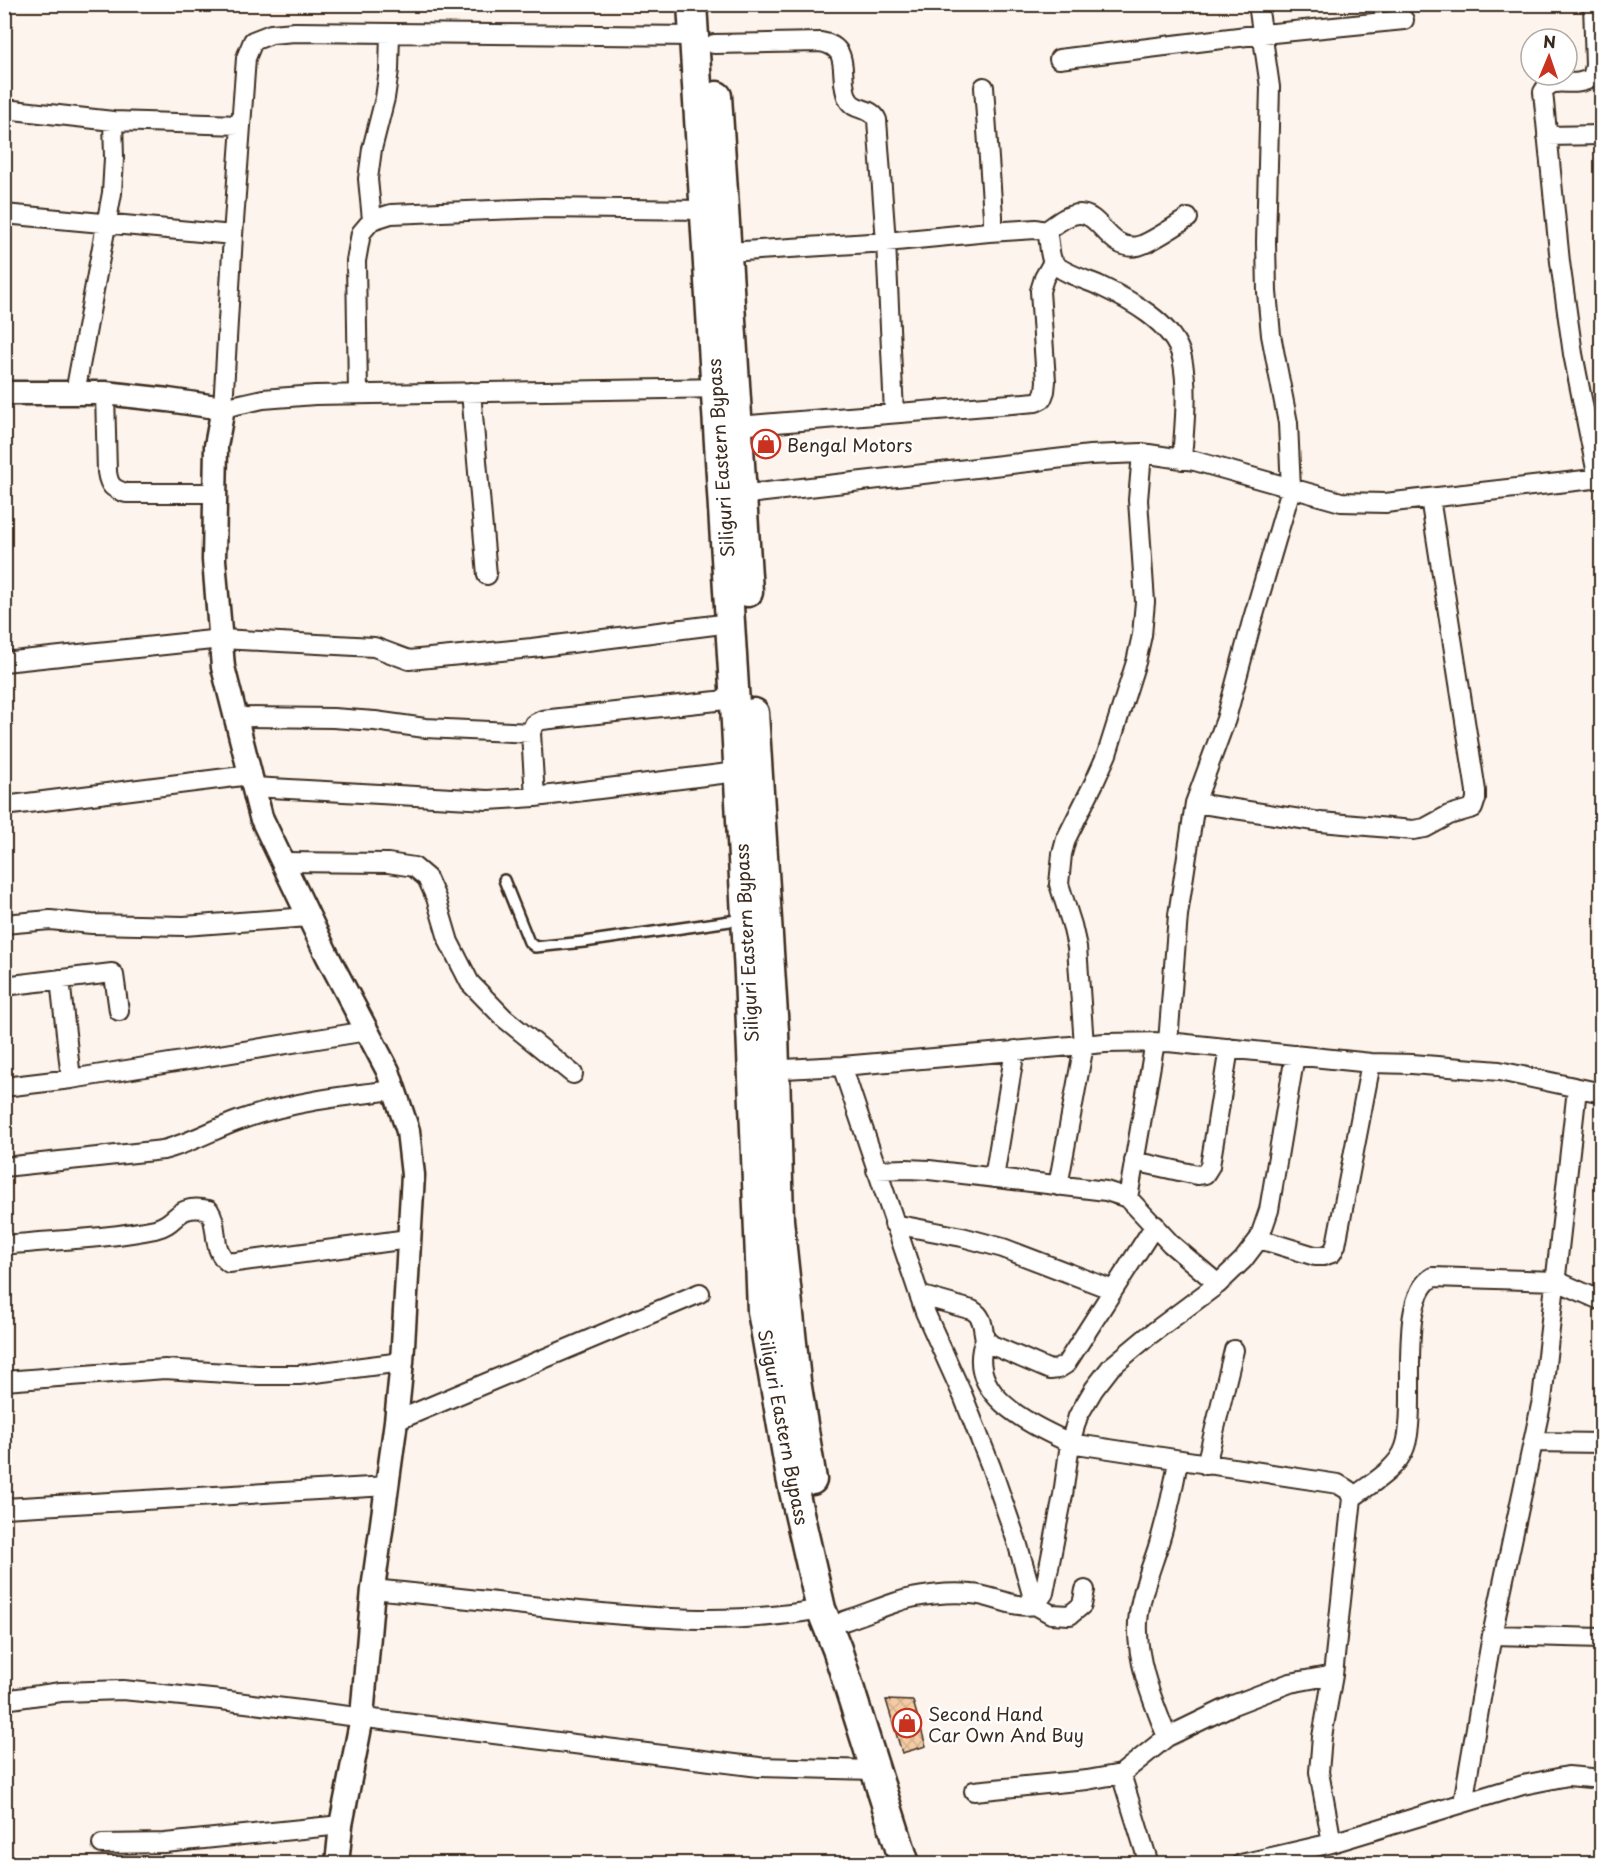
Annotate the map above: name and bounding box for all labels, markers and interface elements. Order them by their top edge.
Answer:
north arrow [1519,27,1579,87]
text: N [1543,29,1556,53]
street label: Siliguri Eastern Bypass [700,358,740,558]
shop icon: Bengal Motors [750,428,782,460]
place label: Bengal Motors [787,431,912,458]
street label: Siliguri Eastern Bypass [727,843,765,1043]
street label: Siliguri Eastern Bypass [752,1327,816,1527]
place label: Second Hand Car Own And Buy [928,1700,1084,1748]
shop icon: Second Hand Car Own And Buy [891,1707,923,1739]

